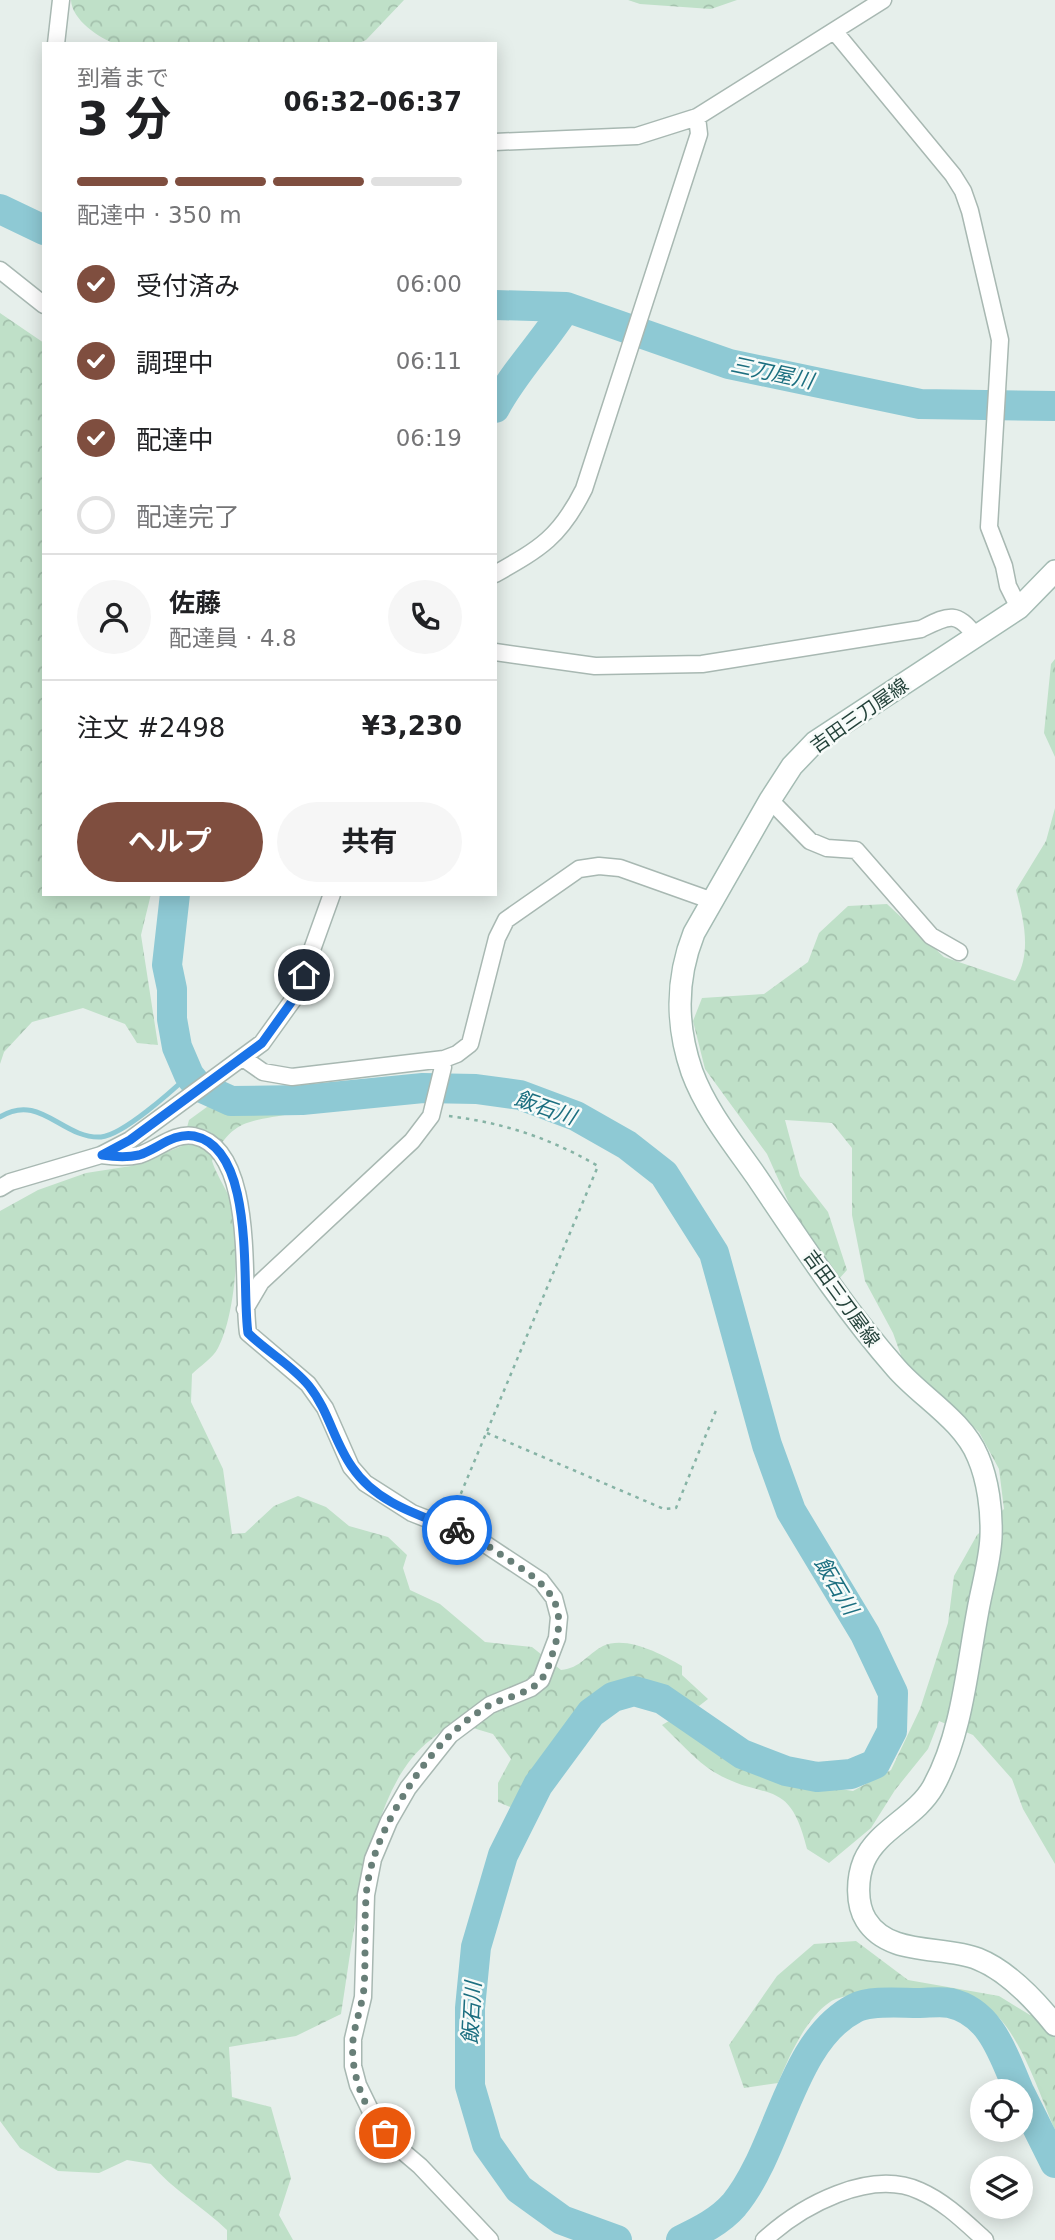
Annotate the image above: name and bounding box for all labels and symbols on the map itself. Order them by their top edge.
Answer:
water label: 三刀屋川 [728,353,818,394]
street label: 吉田三刀屋線 [806,673,912,757]
pin [274,945,334,1005]
water label: 飯石川 [511,1086,581,1130]
street label: 吉田三刀屋線 [800,1245,884,1351]
courier [422,1495,492,1565]
water label: 飯石川 [809,1553,864,1621]
water label: 飯石川 [458,1979,486,2045]
pin [355,2103,415,2163]

